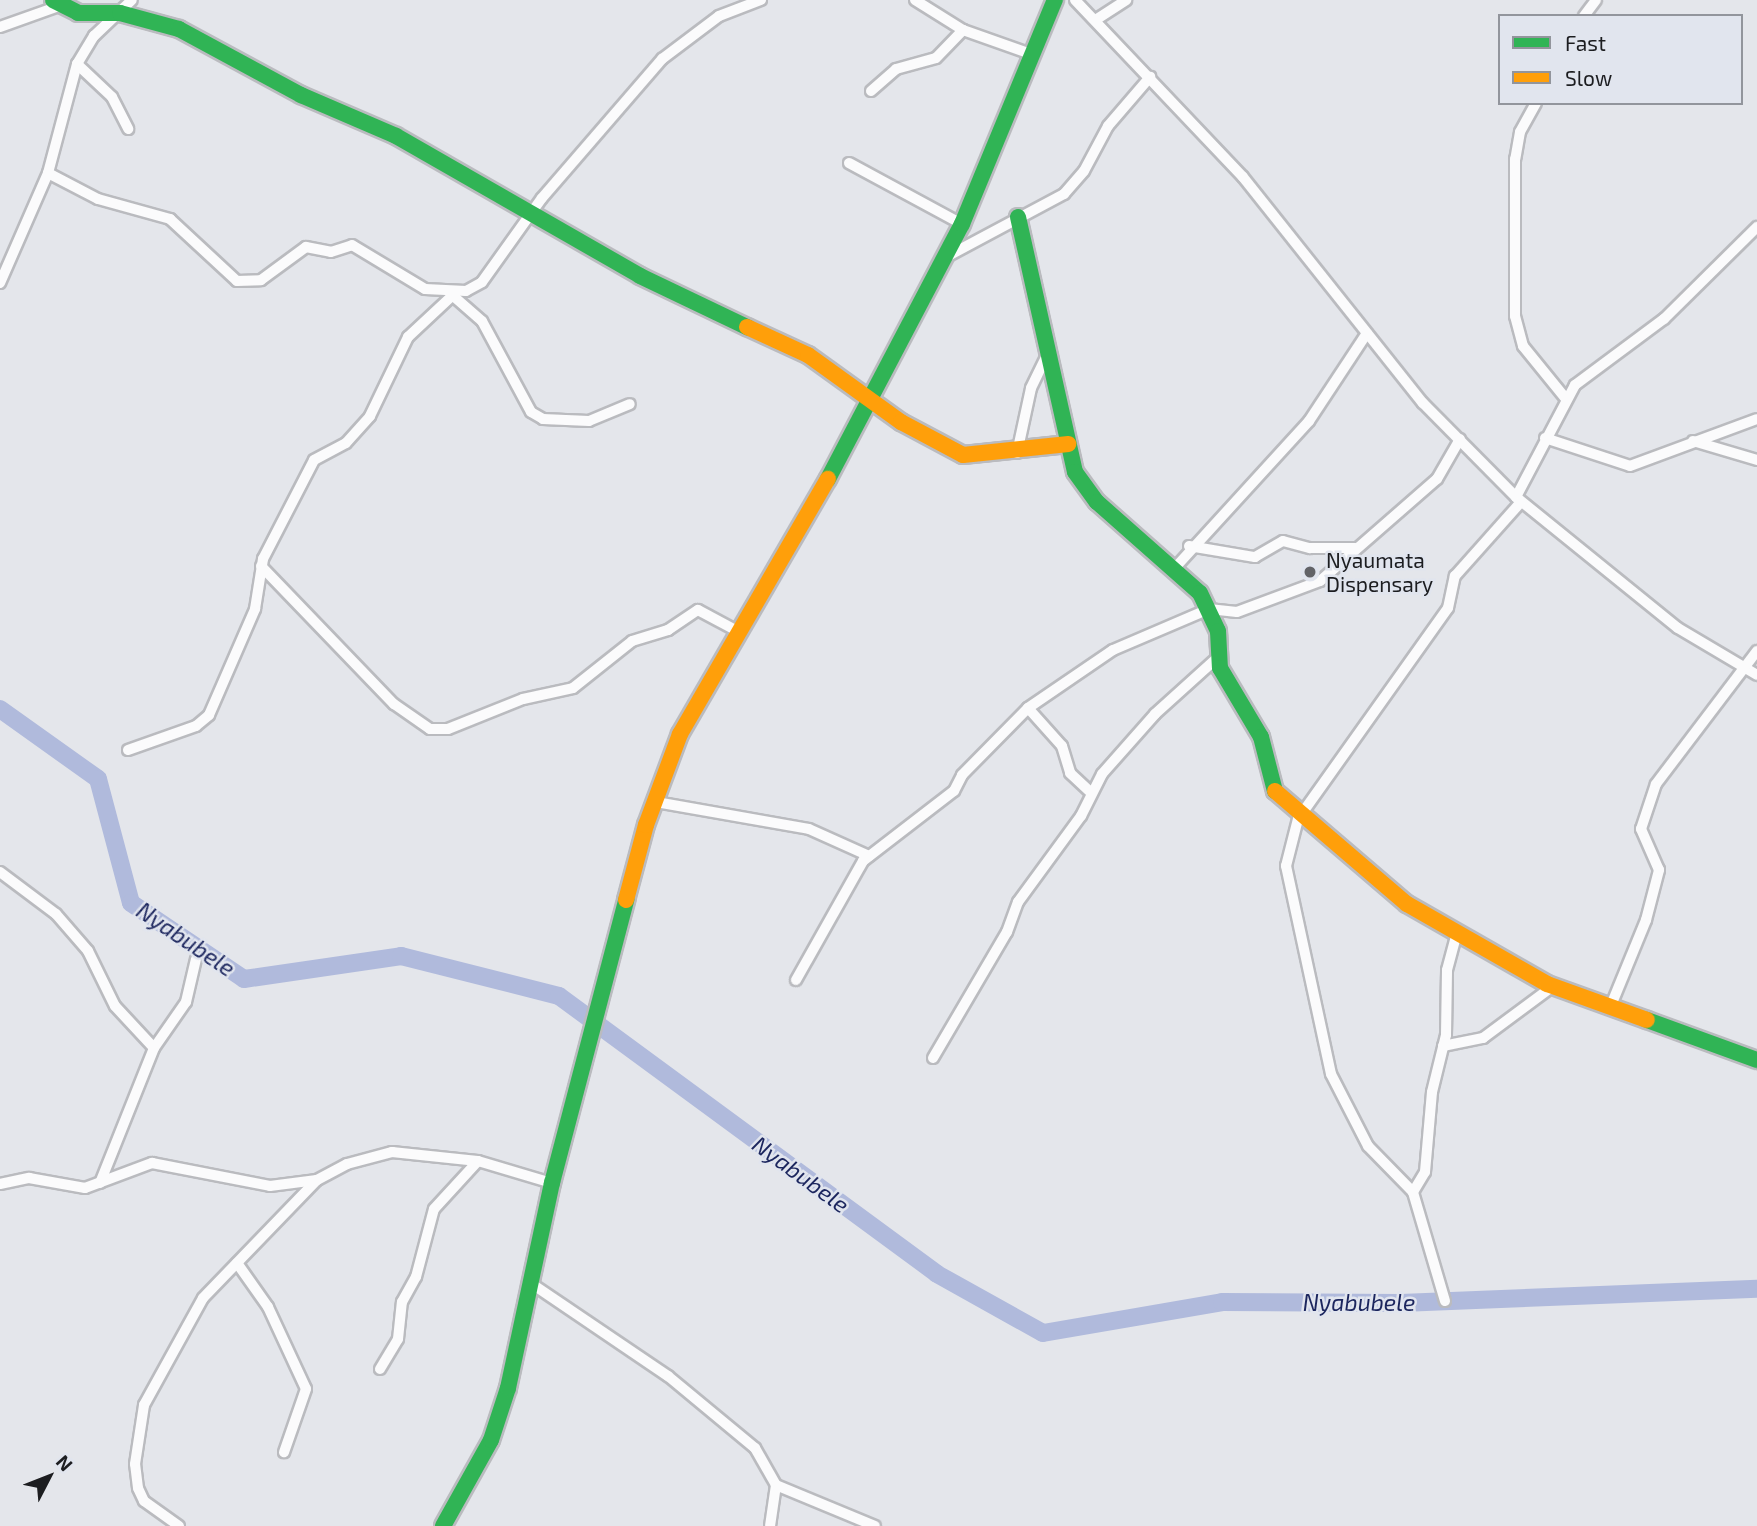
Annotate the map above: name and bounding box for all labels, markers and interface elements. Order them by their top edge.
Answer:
legend [1498,14,1743,105]
text: Fast [1565,30,1606,55]
text: Slow [1565,65,1612,90]
place label: Nyaumata Dispensary [1326,547,1433,597]
marker: Nyaumata Dispensary [1300,562,1320,582]
water label: Nyabubele [132,896,240,982]
water label: Nyabubele [747,1130,855,1218]
water label: Nyabubele [1303,1288,1415,1316]
north arrow [14,1442,84,1512]
text: N [52,1450,78,1475]

